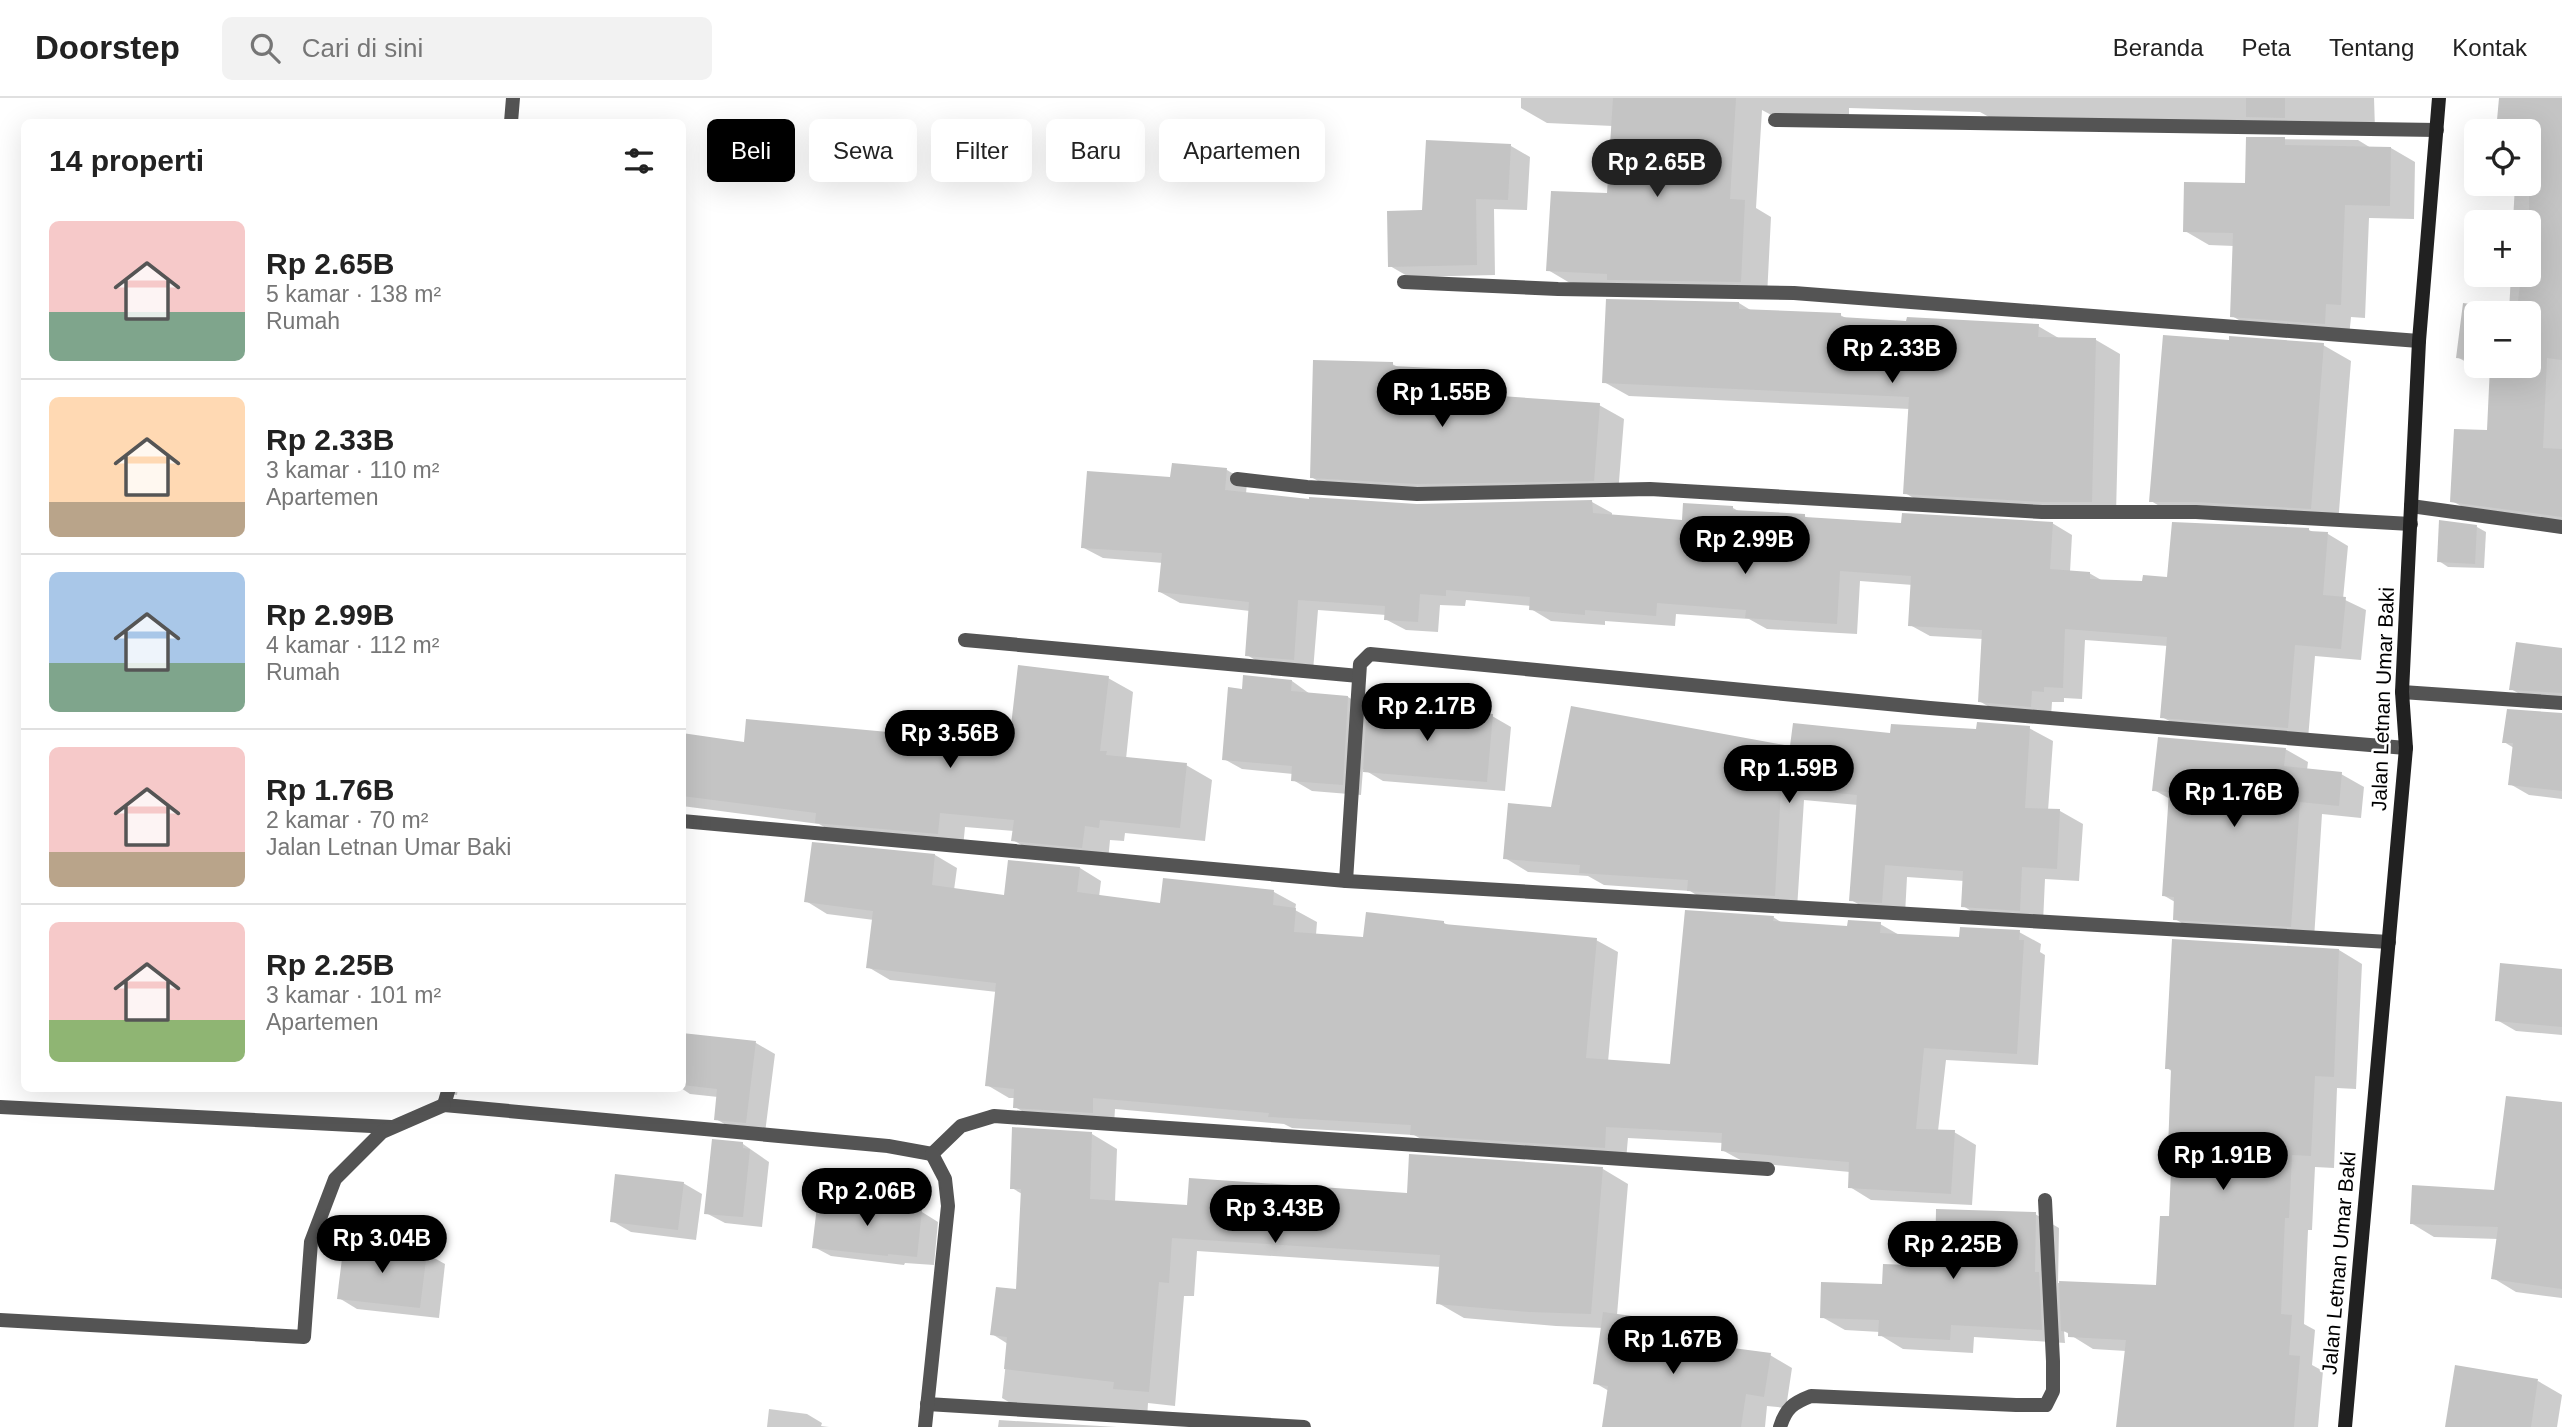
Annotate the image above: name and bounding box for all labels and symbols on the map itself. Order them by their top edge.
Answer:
pin: Rp 2.65B [1585,140,1729,199]
pin: Rp 2.33B [1820,326,1964,385]
pin: Rp 1.55B [1370,370,1514,429]
pin: Rp 2.99B [1673,517,1817,576]
street label: Jalan Letnan Umar Baki [2367,587,2398,811]
pin: Rp 2.17B [1355,684,1499,743]
pin: Rp 3.56B [878,710,1022,770]
pin: Rp 1.59B [1717,746,1861,805]
pin: Rp 1.76B [2162,770,2306,829]
pin: Rp 1.91B [2151,1132,2295,1192]
street label: Jalan Letnan Umar Baki [2317,1150,2360,1376]
pin: Rp 2.06B [795,1168,939,1228]
pin: Rp 3.43B [1203,1186,1347,1245]
pin: Rp 3.04B [310,1216,454,1275]
pin: Rp 2.25B [1881,1222,2025,1281]
pin: Rp 1.67B [1601,1316,1745,1376]

